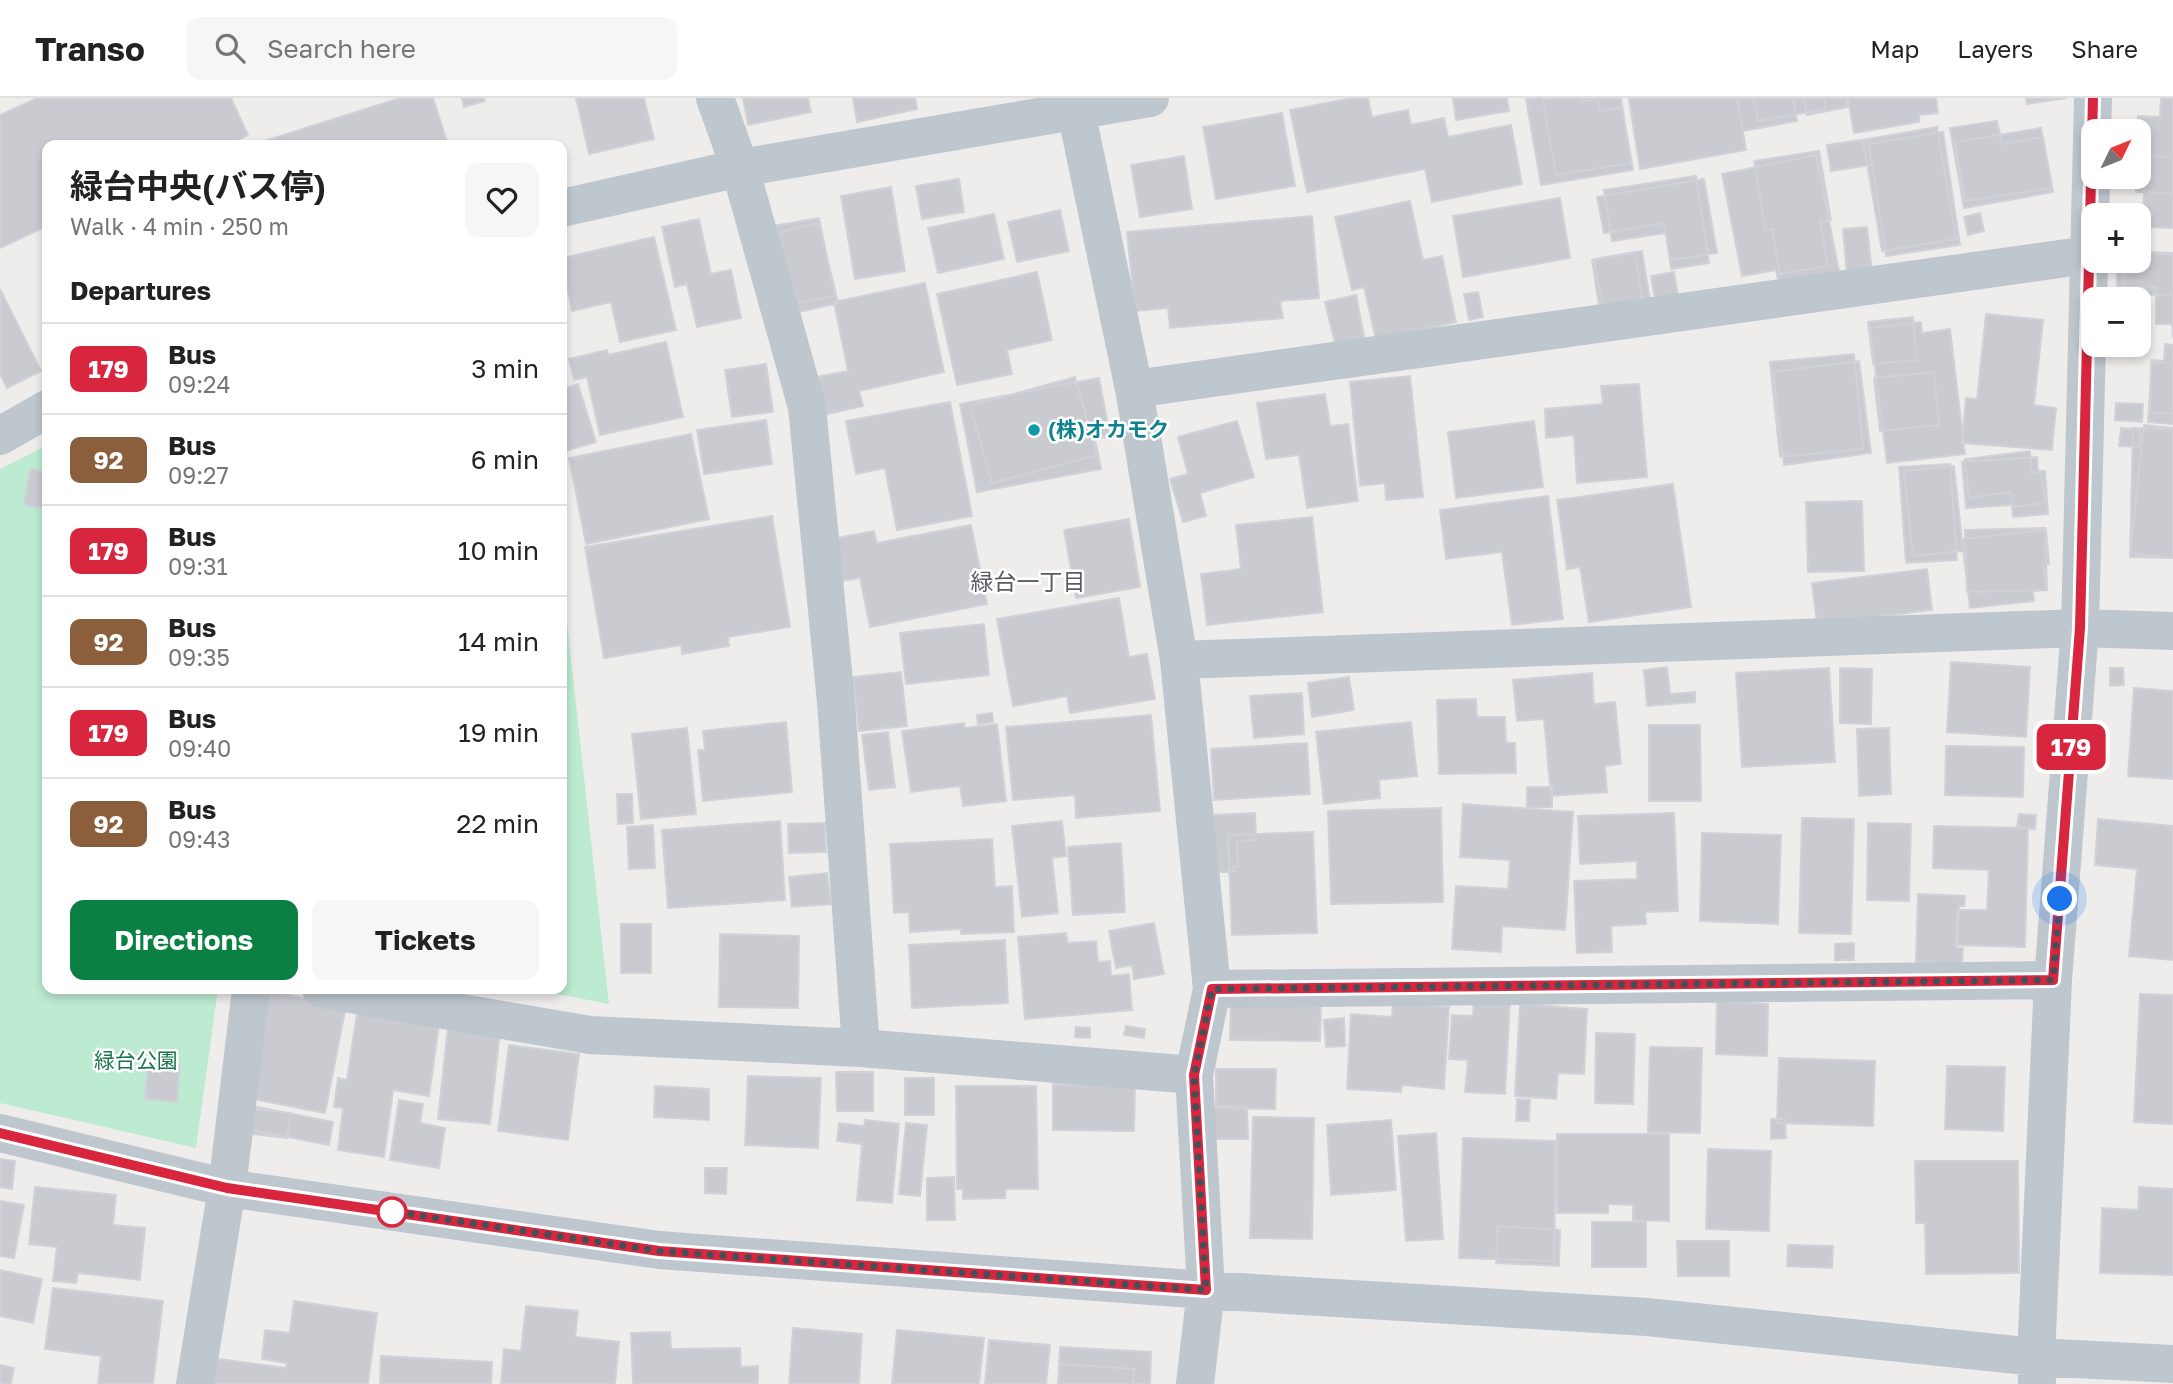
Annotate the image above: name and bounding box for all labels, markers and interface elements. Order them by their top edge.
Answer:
search box [187,17,677,80]
text: Transo [35,29,145,68]
icon: search [211,29,249,67]
text: Search here [267,33,416,64]
text: Map [1870,34,1919,63]
text: Layers [1957,34,2033,63]
text: Share [2071,34,2138,63]
north arrow [2081,119,2151,189]
map controls [2081,119,2151,357]
button: heart [465,163,539,237]
text: 緑台中央(バス停) [70,166,326,205]
button: + [2081,203,2151,273]
text: Walk · 4 min · 250 m [70,212,289,240]
text: Departures [70,275,211,306]
button: − [2081,287,2151,357]
text: Bus [168,339,216,370]
text: 3 min [471,353,539,384]
text: 179 [88,354,129,383]
text: 09:24 [168,370,230,398]
place label: (株)オカモク [1048,416,1169,442]
marker: (株)オカモク [1026,422,1042,438]
text: Bus [168,430,216,461]
text: 6 min [471,444,539,475]
text: 92 [94,445,123,474]
text: 09:27 [168,461,229,489]
text: Bus [168,521,216,552]
text: 10 min [458,535,539,566]
text: 179 [88,536,129,565]
text: 09:31 [168,552,228,580]
district label: 緑台一丁目 [971,567,1086,595]
text: Bus [168,612,216,643]
text: 14 min [458,626,539,657]
text: 92 [94,627,123,656]
text: 09:35 [168,643,230,671]
text: Bus [168,703,216,734]
text: 19 min [458,717,539,748]
text: 179 [88,718,129,747]
line badge: 179 [2031,724,2111,770]
text: 179 [2051,732,2091,761]
text: 09:40 [168,734,231,762]
text: Bus [168,794,216,825]
text: 22 min [456,808,539,839]
text: 92 [94,809,123,838]
text: 09:43 [168,825,231,853]
your location [2042,881,2077,916]
button: Directions [70,900,298,980]
button: Tickets [312,900,539,980]
park label: 緑台公園 [94,1047,178,1073]
unlabelled marker [377,1197,407,1227]

